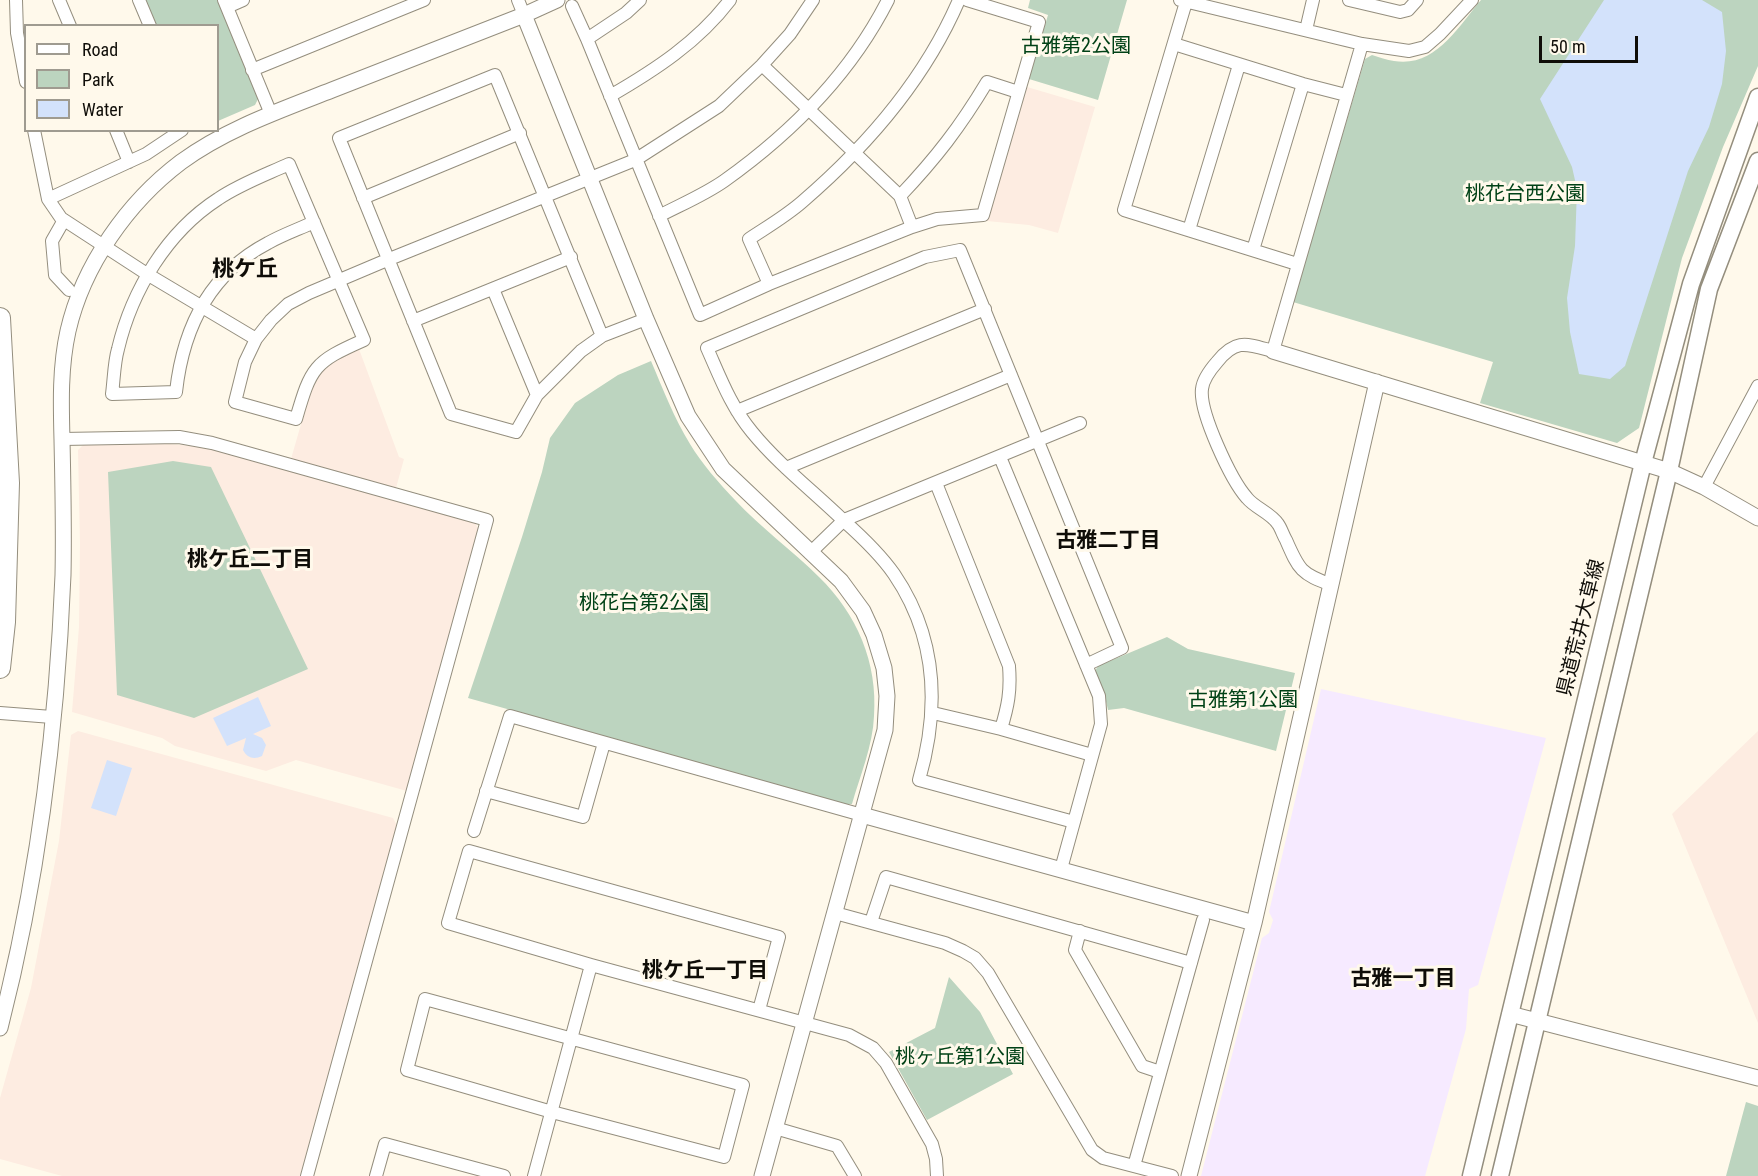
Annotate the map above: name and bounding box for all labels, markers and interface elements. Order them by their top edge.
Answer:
legend [24,24,219,132]
scale bar [1542,24,1641,62]
park label: 古雅第2公園 [1021,35,1131,59]
text: 50 m [1550,36,1585,57]
text: Road [82,39,118,60]
text: Park [82,69,114,90]
text: Water [82,99,123,120]
park label: 桃花台西公園 [1465,183,1585,207]
district label: 桃ケ丘 [212,257,278,283]
district label: 古雅二丁目 [1056,529,1160,555]
district label: 桃ケ丘二丁目 [187,548,313,574]
street label: 県道荒井大草線 [1553,557,1611,699]
park label: 桃花台第2公園 [579,592,709,616]
park label: 古雅第1公園 [1188,689,1298,713]
district label: 桃ケ丘一丁目 [642,959,768,985]
district label: 古雅一丁目 [1351,967,1455,993]
park label: 桃ヶ丘第1公園 [895,1046,1025,1070]

